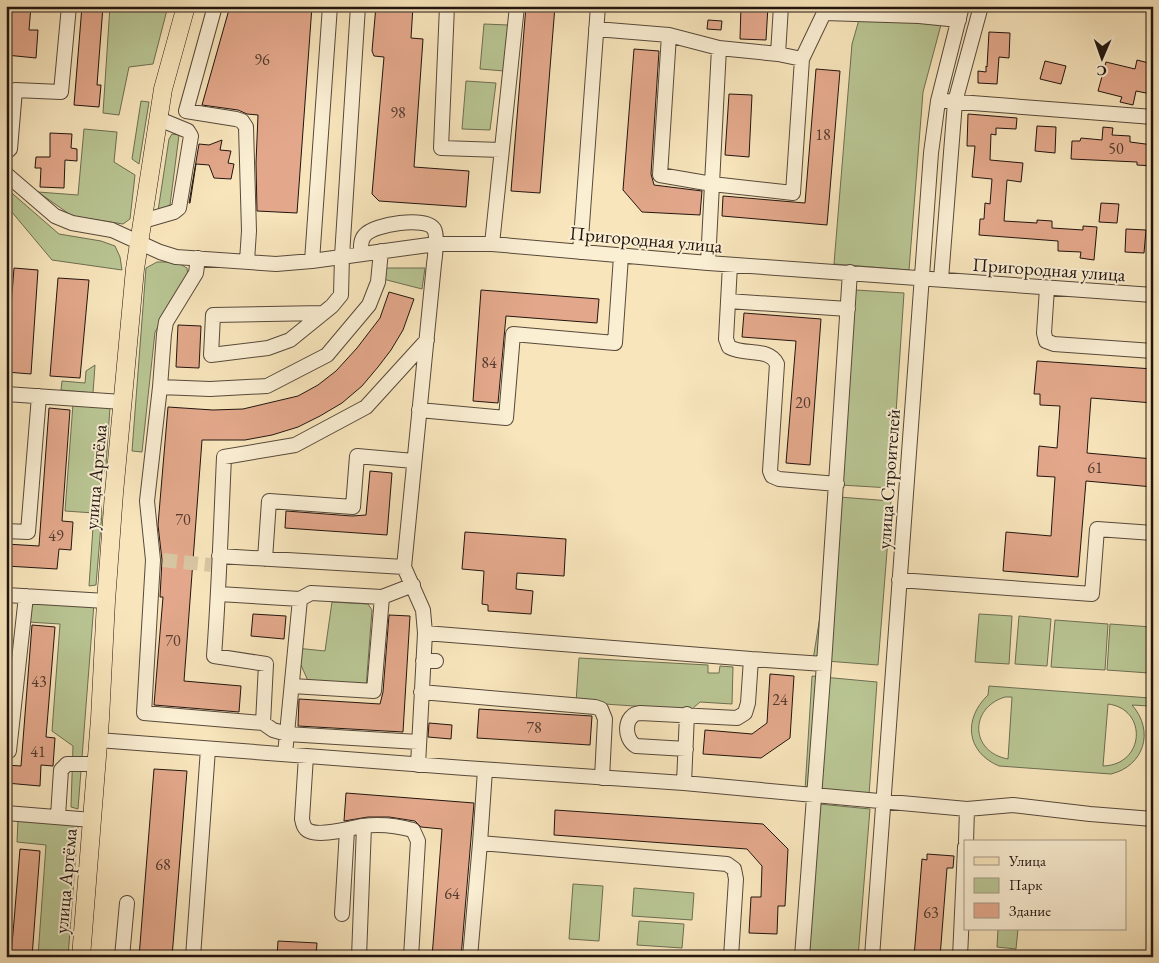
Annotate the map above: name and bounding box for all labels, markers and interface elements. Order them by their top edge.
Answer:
north arrow [1076,32,1126,82]
house number: 96 [254,49,270,70]
text: С [1096,62,1107,80]
house number: 98 [390,102,406,123]
house number: 18 [815,124,831,145]
house number: 50 [1108,138,1124,159]
street label: Пригородная улица [568,220,724,259]
street label: Пригородная улица [972,252,1127,287]
house number: 84 [481,352,497,373]
house number: 20 [795,392,811,413]
street label: улица Строителей [871,408,906,550]
street label: улица Артёма [78,423,113,531]
house number: 61 [1087,457,1103,478]
house number: 70 [175,509,191,530]
house number: 49 [48,525,64,546]
house number: 70 [165,630,181,651]
house number: 43 [31,671,47,692]
house number: 24 [772,689,788,710]
house number: 78 [526,717,542,738]
house number: 41 [30,741,46,762]
street label: улица Артёма [48,827,83,935]
legend [964,840,1126,930]
text: Улица [1008,851,1046,870]
house number: 68 [155,854,171,875]
text: Парк [1009,875,1042,894]
house number: 64 [444,883,460,904]
text: Здание [1009,901,1051,920]
house number: 63 [923,902,939,923]

